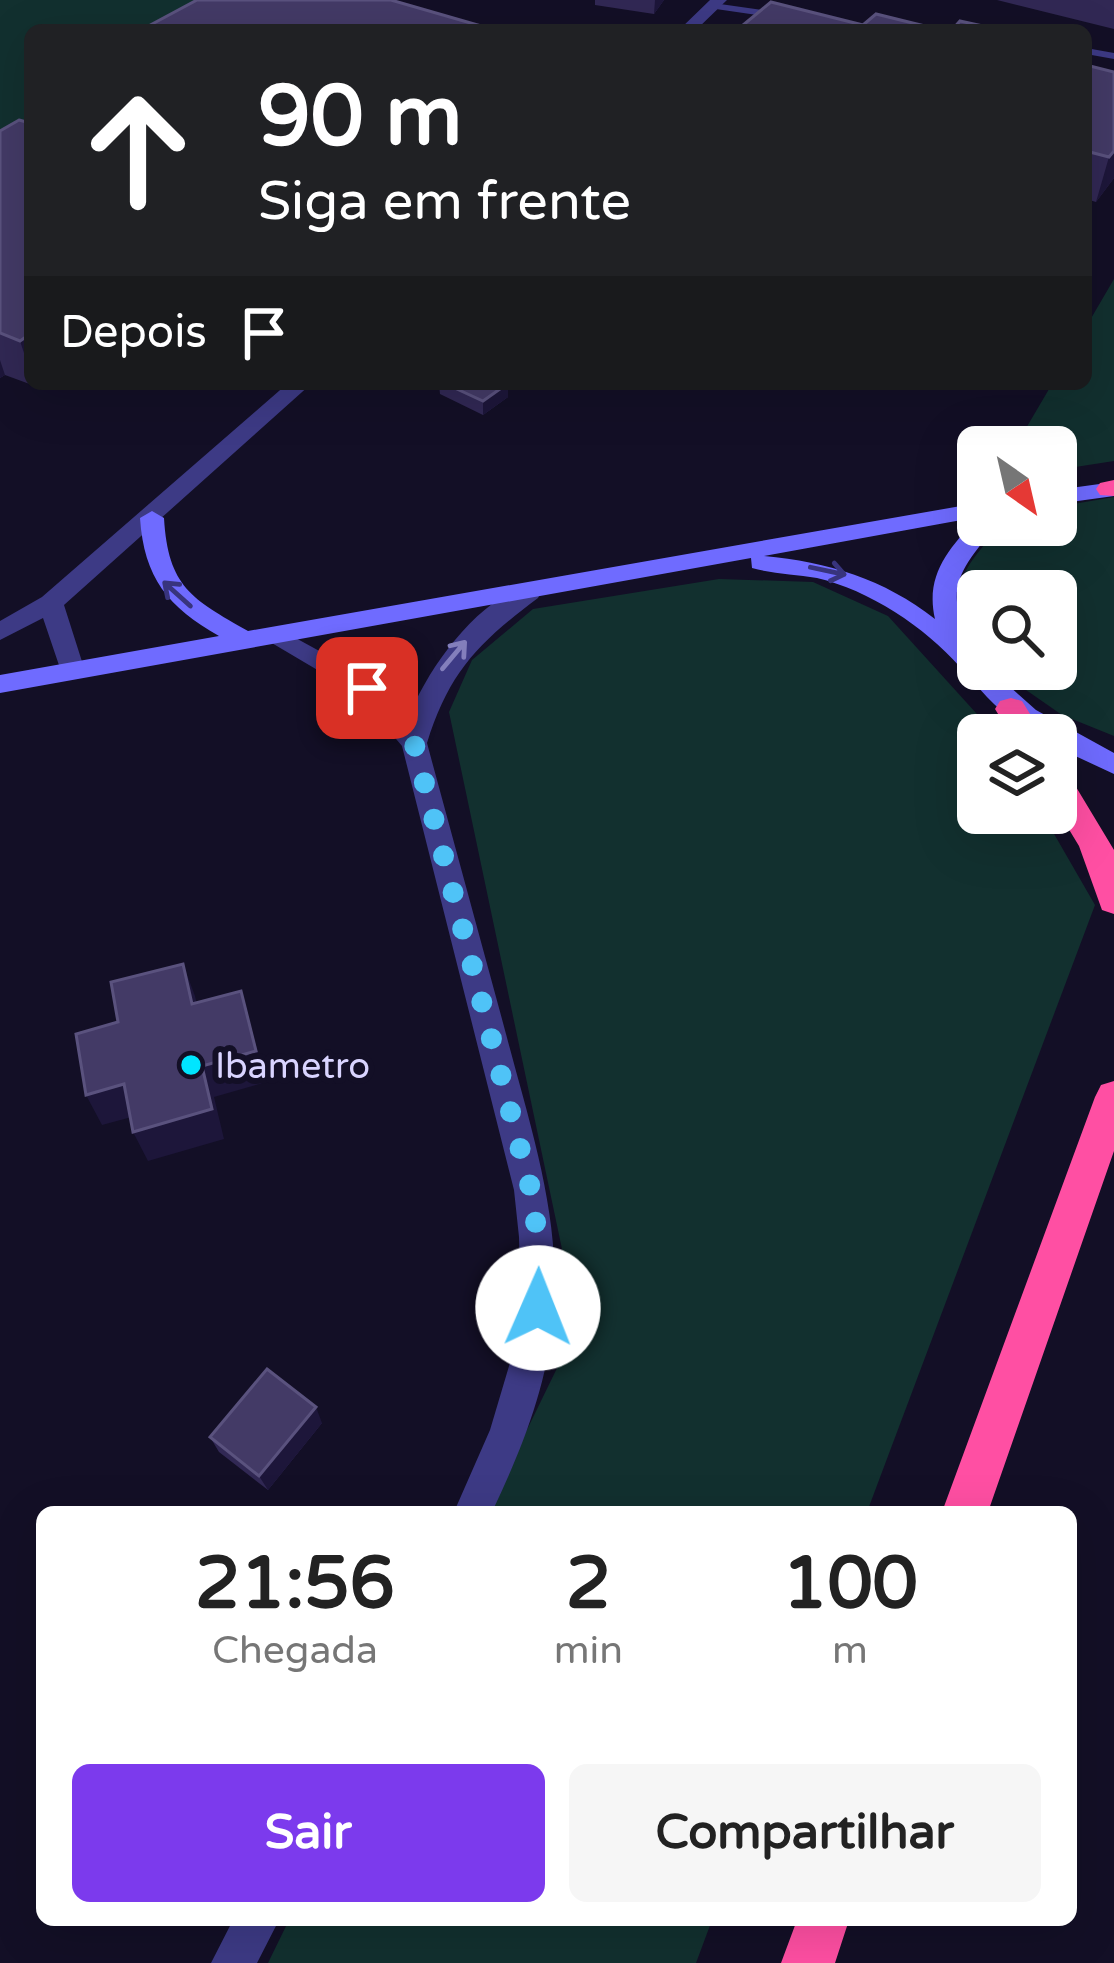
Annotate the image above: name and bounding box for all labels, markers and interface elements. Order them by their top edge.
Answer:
text: 90 m [258,67,462,168]
icon: ahead [60,72,216,228]
text: Siga em frente [258,169,631,234]
icon: arrive [231,300,297,366]
text: Depois [60,306,207,360]
north arrow [957,426,1077,546]
map controls [957,426,1077,834]
one-way arrow [808,561,846,584]
button: search [957,570,1077,690]
one-way arrow [163,580,193,609]
pin [316,637,418,739]
one-way arrow [439,640,467,671]
icon: arrive [334,655,400,721]
button: layers [957,714,1077,834]
place label: Ibametro [215,1045,370,1088]
marker: Ibametro [178,1052,204,1078]
position arrow [475,1245,601,1371]
text: 21:56 [195,1541,395,1628]
text: 2 [566,1541,611,1628]
text: 100 [782,1541,918,1628]
text: Chegada [212,1627,378,1674]
text: min [554,1627,623,1674]
text: m [832,1627,868,1674]
button: Sair [72,1764,545,1902]
button: Compartilhar [569,1764,1041,1902]

